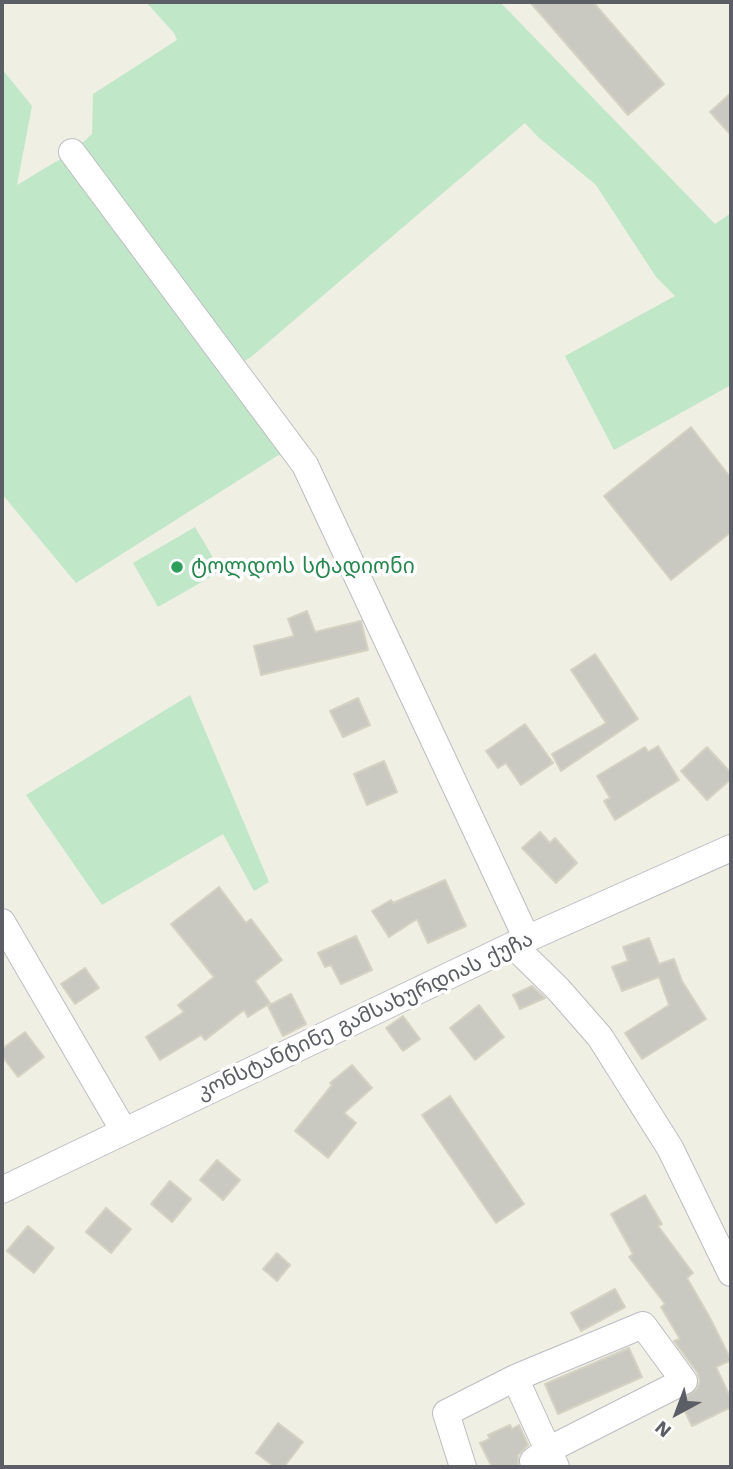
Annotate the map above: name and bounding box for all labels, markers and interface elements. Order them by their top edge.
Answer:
place label: ტოლდოს სტადიონი [191,554,415,580]
marker: ტოლდოს სტადიონი [169,559,185,575]
street label: კონსტანტინე გამსახურდიას ქუჩა [193,927,537,1105]
north arrow [642,1378,712,1448]
text: N [650,1416,676,1443]

